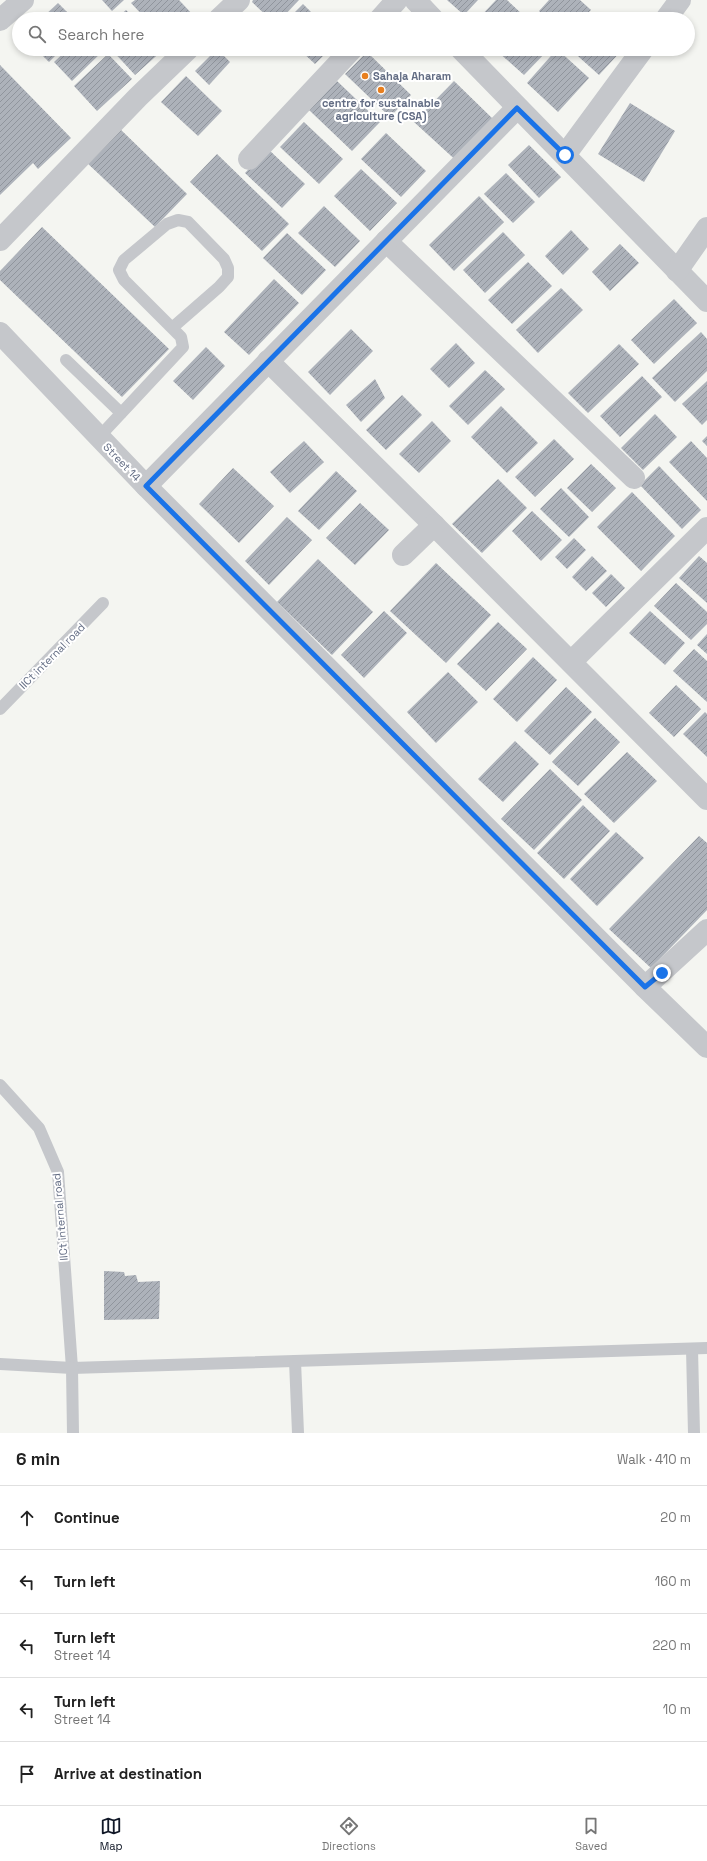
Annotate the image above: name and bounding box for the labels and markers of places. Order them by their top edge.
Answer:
place label: Sahaja Aharam [373,69,451,83]
marker: Sahaja Aharam [360,71,370,81]
marker: centre for sustainable agriculture (CSA) [376,85,386,95]
place label: centre for sustainable agriculture (CSA) [322,96,440,124]

